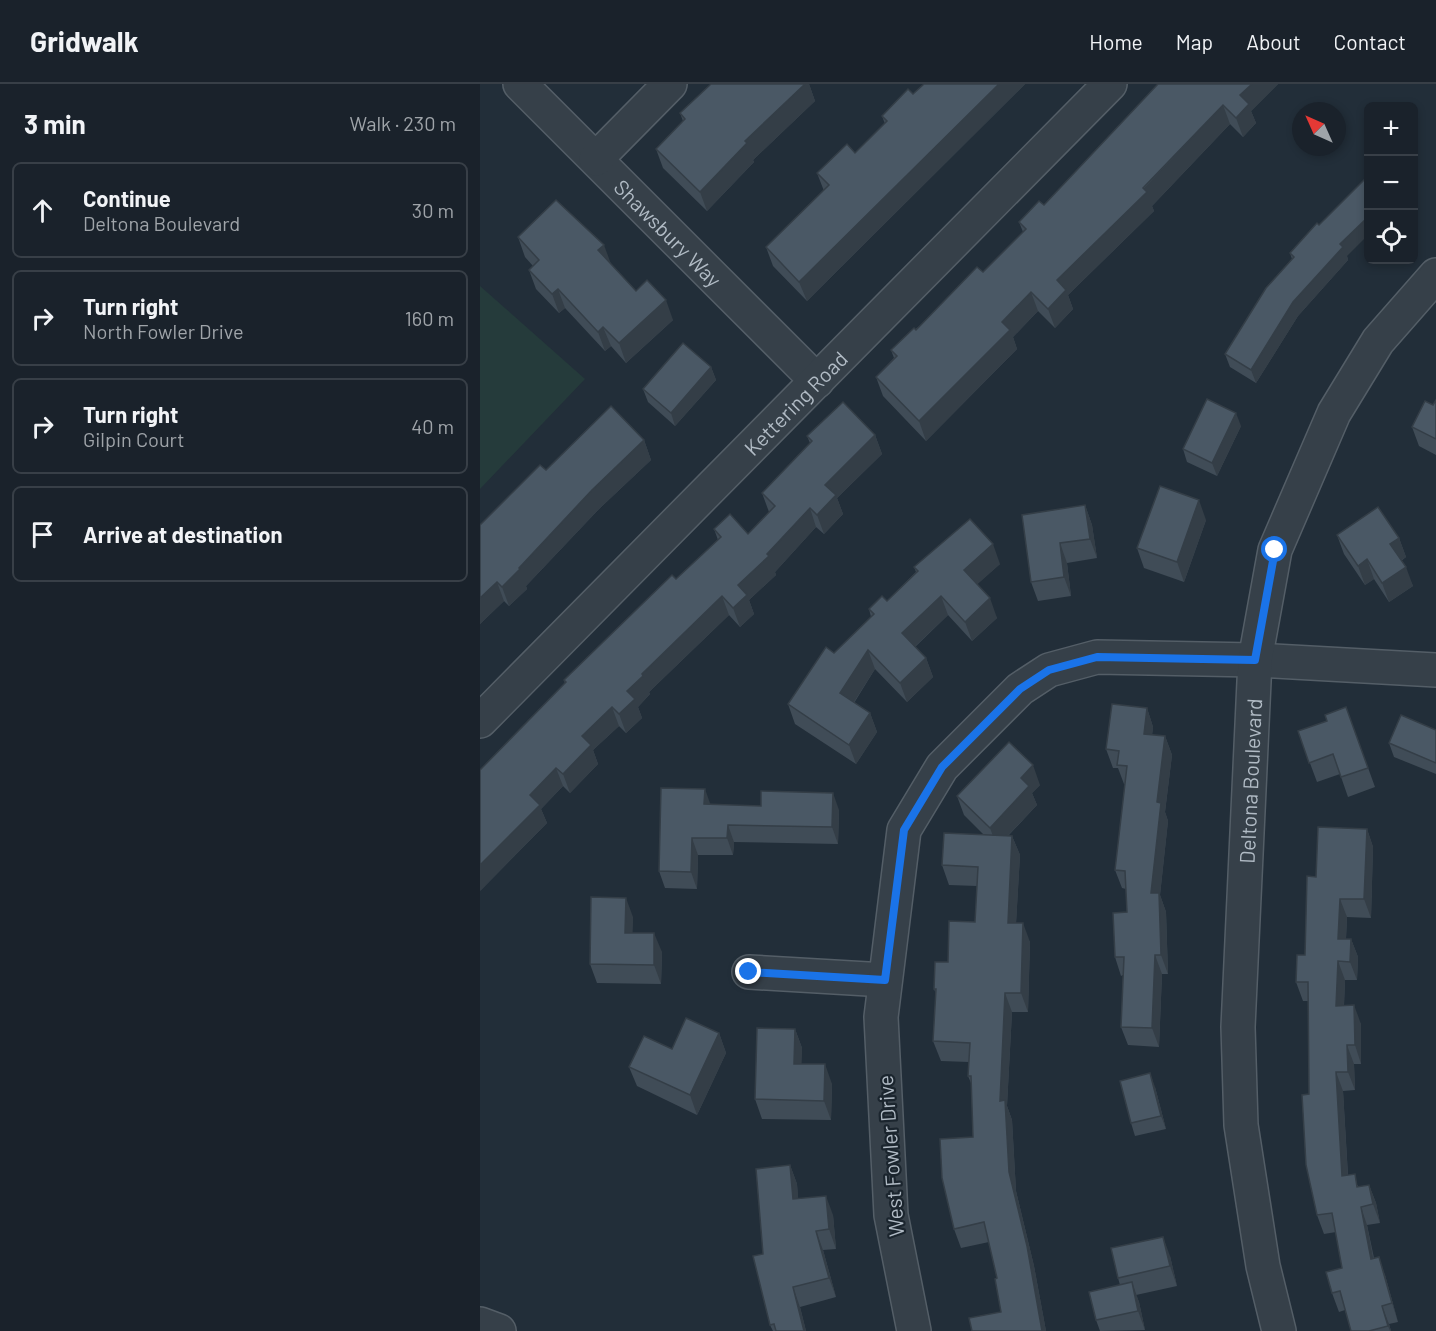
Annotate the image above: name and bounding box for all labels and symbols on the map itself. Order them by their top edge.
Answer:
north arrow [1292,102,1346,156]
street label: Shawsbury Way [610,174,728,292]
street label: Kettering Road [738,345,852,460]
route start [1261,536,1287,562]
street label: Deltona Boulevard [1233,698,1266,864]
route end [735,958,761,984]
street label: West Fowler Drive [872,1074,908,1238]

